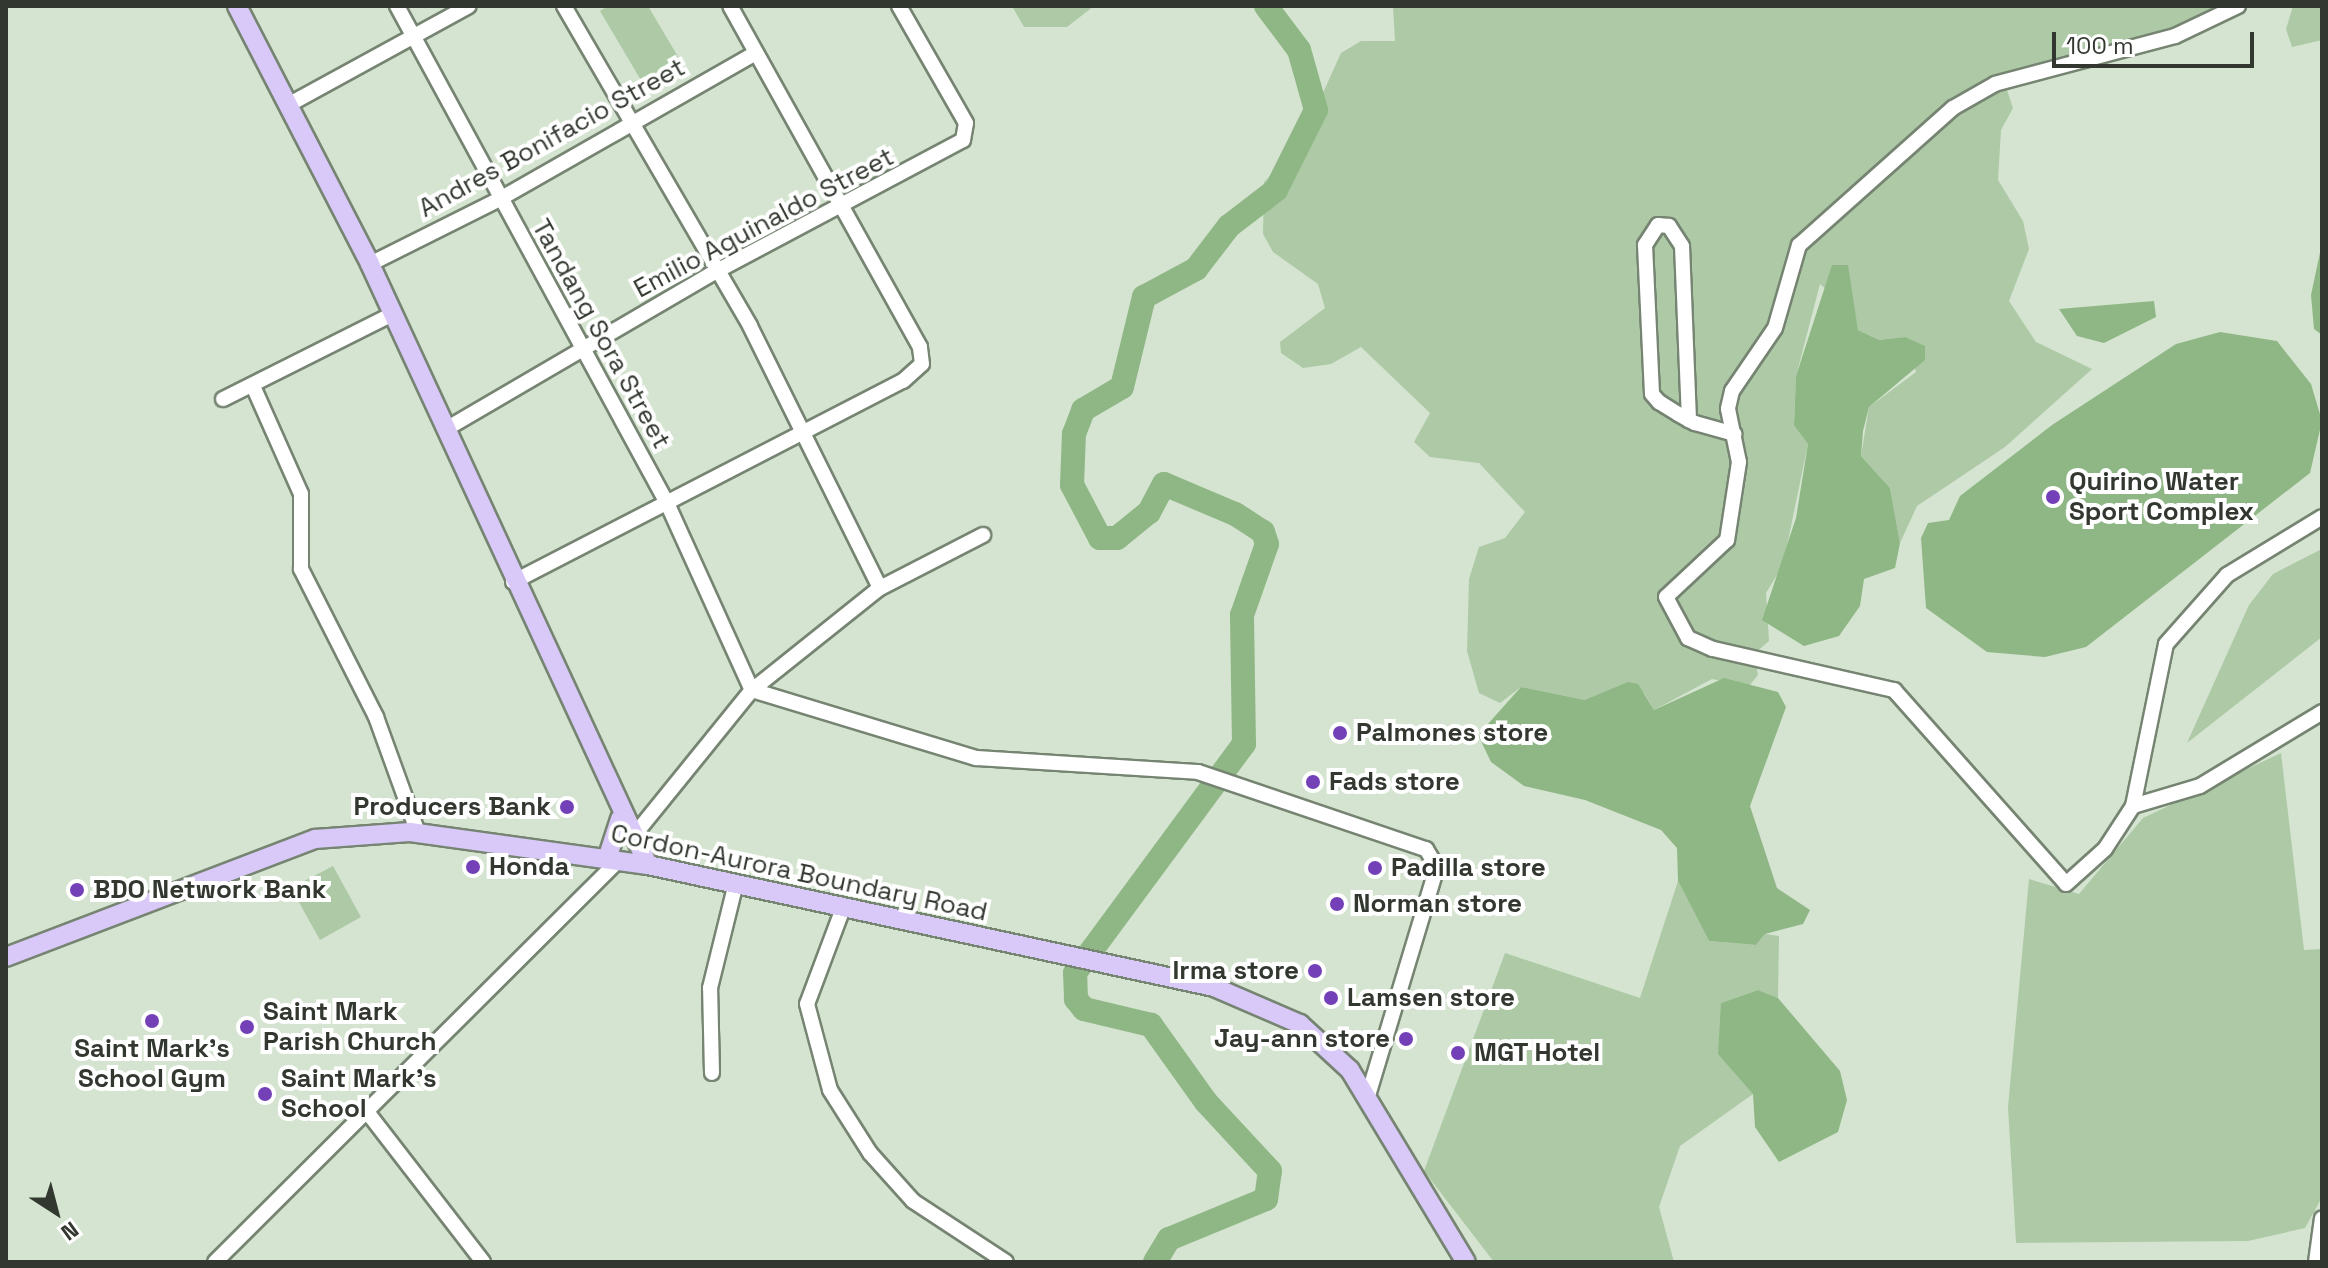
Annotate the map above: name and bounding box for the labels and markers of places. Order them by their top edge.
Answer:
place label: Quirino Water Sport Complex [2069,466,2254,528]
marker: Quirino Water Sport Complex [2044,488,2062,506]
place label: Palmones store [1356,717,1548,749]
marker: Palmones store [1331,724,1349,742]
place label: Fads store [1329,766,1460,798]
marker: Fads store [1304,773,1322,791]
place label: Producers Bank [354,791,551,823]
marker: Producers Bank [558,798,576,816]
place label: Honda [489,851,570,883]
place label: Padilla store [1391,852,1546,884]
marker: Honda [464,858,482,876]
marker: Padilla store [1366,859,1384,877]
place label: BDO Network Bank [93,874,326,906]
marker: BDO Network Bank [68,881,86,899]
place label: Norman store [1353,888,1522,920]
marker: Norman store [1328,895,1346,913]
place label: Irma store [1173,955,1299,987]
marker: Irma store [1306,962,1324,980]
place label: Lamsen store [1347,982,1515,1014]
marker: Lamsen store [1322,989,1340,1007]
place label: Saint Mark Parish Church [263,996,437,1058]
marker: Saint Mark's School Gym [143,1012,161,1030]
marker: Saint Mark Parish Church [238,1018,256,1036]
place label: Jay-ann store [1214,1023,1390,1055]
marker: Jay-ann store [1397,1030,1415,1048]
place label: Saint Mark's School Gym [74,1033,230,1094]
place label: MGT Hotel [1474,1037,1601,1069]
marker: MGT Hotel [1449,1044,1467,1062]
place label: Saint Mark's School [281,1063,437,1124]
marker: Saint Mark's School [256,1085,274,1103]

